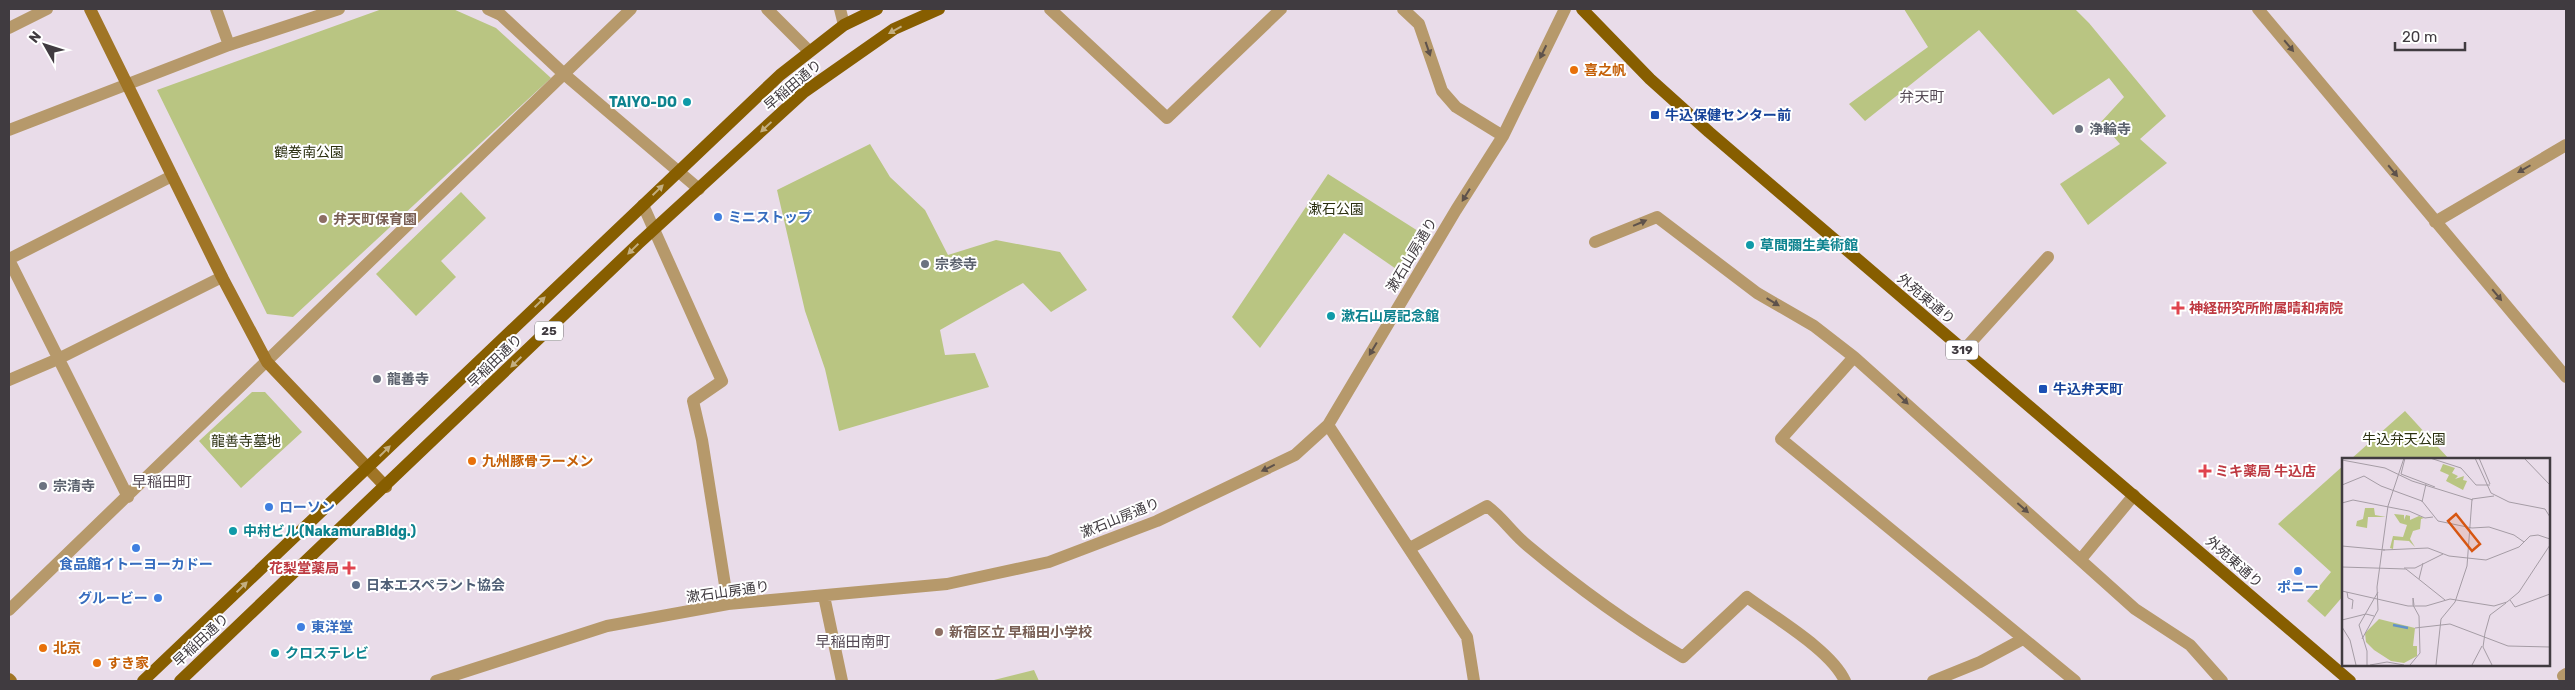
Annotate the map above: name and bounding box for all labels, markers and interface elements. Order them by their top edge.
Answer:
north arrow [20,20,70,70]
scale bar [2395,20,2465,52]
one-way arrow [889,25,902,34]
text: N [26,28,45,46]
text: 20 m [2402,28,2437,46]
one-way arrow [2283,40,2294,53]
one-way arrow [1424,42,1432,57]
one-way arrow [1539,45,1547,60]
street label: 早稲田通り [761,56,825,114]
place label: 喜之帆 [1584,62,1626,79]
marker: 喜之帆 [1568,64,1580,76]
district label: 弁天町 [1899,88,1945,106]
place label: TAIYO-DO [609,94,677,111]
marker: TAIYO-DO [681,96,693,108]
place label: 牛込保健センター前 [1665,107,1791,124]
marker: 牛込保健センター前 [1649,109,1661,121]
one-way arrow [760,121,772,133]
place label: 浄輪寺 [2089,121,2131,138]
marker: 浄輪寺 [2073,123,2085,135]
park label: 鶴巻南公園 [274,144,344,161]
one-way arrow [2387,164,2398,177]
one-way arrow [2517,165,2530,174]
one-way arrow [652,185,664,197]
one-way arrow [1461,188,1470,201]
park label: 漱石公園 [1308,201,1364,218]
place label: ミニストップ [728,209,812,226]
place label: 弁天町保育園 [333,211,417,228]
marker: ミニストップ [712,211,724,223]
marker: 弁天町保育園 [317,213,329,225]
street label: 漱石山房通り [1383,215,1441,295]
one-way arrow [1633,219,1648,227]
place label: 草間彌生美術館 [1760,237,1858,254]
marker: 草間彌生美術館 [1744,239,1756,251]
one-way arrow [628,243,640,255]
place label: 宗参寺 [935,256,977,273]
marker: 宗参寺 [919,258,931,270]
street label: 外苑東通り [1894,270,1958,328]
one-way arrow [2492,289,2503,302]
one-way arrow [534,296,546,308]
one-way arrow [1767,298,1780,307]
place label: 神経研究所附属晴和病院 [2189,300,2343,317]
marker: 神経研究所附属晴和病院 [2171,301,2185,315]
place label: 漱石山房記念館 [1341,308,1439,325]
marker: 漱石山房記念館 [1325,310,1337,322]
road number: 25 [535,322,563,341]
street label: 早稲田通り [464,331,526,391]
road number: 319 [1946,340,1978,360]
one-way arrow [1369,343,1378,356]
one-way arrow [510,356,522,368]
place label: 龍善寺 [387,371,429,388]
marker: 龍善寺 [371,373,383,385]
place label: 牛込弁天町 [2053,381,2123,398]
marker: 牛込弁天町 [2037,383,2049,395]
one-way arrow [1897,393,1909,405]
park label: 牛込弁天公園 [2362,431,2446,448]
park label: 龍善寺墓地 [211,433,281,450]
one-way arrow [379,445,391,457]
place label: 九州豚骨ラーメン [482,453,593,470]
marker: 九州豚骨ラーメン [466,455,478,467]
inset map [2342,458,2550,665]
place label: ミキ薬局 牛込店 [2215,463,2316,480]
one-way arrow [1261,464,1275,472]
marker: ミキ薬局 牛込店 [2199,465,2211,477]
district label: 早稲田町 [132,473,192,491]
place label: 宗清寺 [53,478,95,495]
marker: 宗清寺 [37,480,49,492]
street label: 漱石山房通り [1078,494,1162,542]
place label: ローソン [279,499,335,516]
marker: ローソン [263,501,275,513]
one-way arrow [2017,503,2030,514]
place label: 中村ビル(NakamuraBldg.) [243,523,416,540]
marker: 中村ビル(NakamuraBldg.) [227,525,239,537]
street label: 外苑東通り [2202,533,2266,591]
marker: 食品館イトーヨーカドー [130,542,142,554]
place label: 食品館イトーヨーカドー [59,556,213,573]
place label: 花梨堂薬局 [269,560,339,577]
marker: 花梨堂薬局 [343,562,355,574]
marker: ポニー [2292,565,2304,577]
place label: 日本エスペラント協会 [366,577,505,594]
street label: 漱石山房通り [685,578,771,606]
marker: 日本エスペラント協会 [350,579,362,591]
place label: ポニー [2277,579,2319,596]
one-way arrow [236,581,248,593]
place label: グルービー [78,590,148,607]
marker: グルービー [152,592,164,604]
street label: 早稲田通り [170,610,232,670]
place label: 東洋堂 [311,619,353,636]
marker: 東洋堂 [295,621,307,633]
place label: 新宿区立 早稲田小学校 [949,624,1092,641]
marker: 新宿区立 早稲田小学校 [933,626,945,638]
district label: 早稲田南町 [815,633,891,651]
place label: 北京 [53,640,81,657]
marker: 北京 [37,642,49,654]
place label: クロステレビ [285,645,369,662]
marker: クロステレビ [269,647,281,659]
place label: すき家 [107,655,149,672]
marker: すき家 [91,657,103,669]

